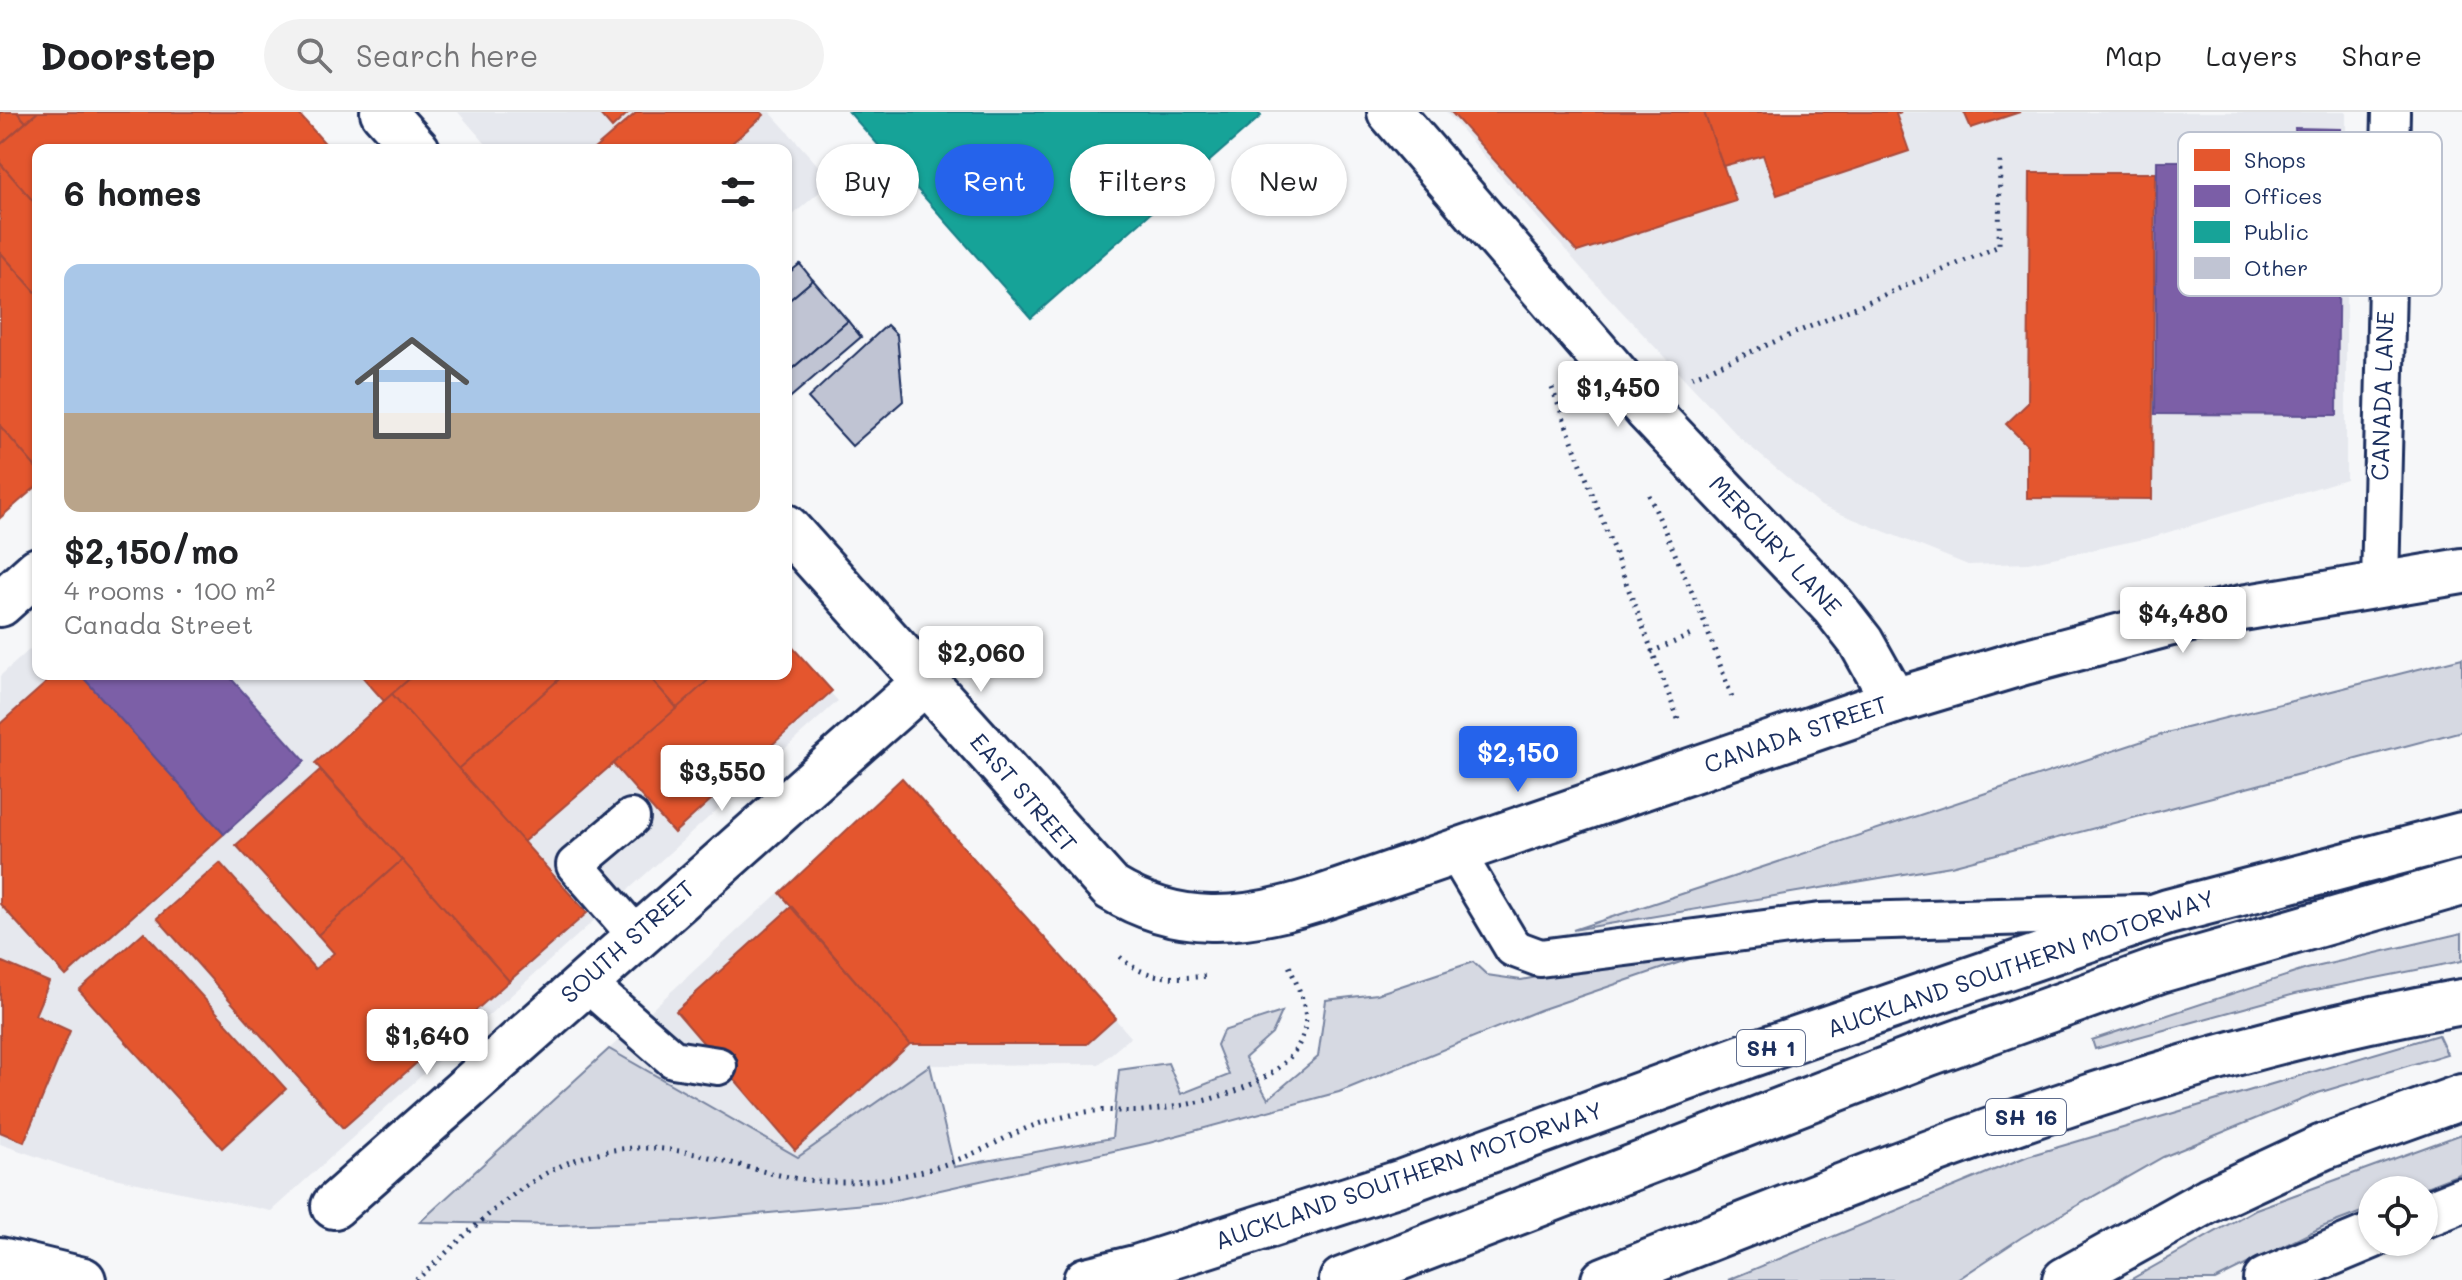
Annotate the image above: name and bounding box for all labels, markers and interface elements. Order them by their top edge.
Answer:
search box [264,19,824,91]
text: Doorstep [40,30,216,80]
icon: search [292,33,336,77]
text: Search here [356,35,538,75]
text: Map [2105,37,2162,73]
text: Layers [2206,37,2298,73]
text: Share [2342,37,2422,73]
legend [2178,132,2442,296]
chip: Buy [816,144,919,216]
chip: Rent [935,144,1054,216]
chip: Filters [1070,144,1215,216]
chip: New [1231,144,1347,216]
text: Shops [2244,145,2306,174]
text: 6 homes [64,170,202,215]
icon: filters [716,170,760,214]
text: Offices [2244,181,2323,210]
text: Public [2244,217,2309,246]
text: Other [2244,253,2308,282]
street label: CANADA LANE [2363,311,2400,481]
icon: home [340,316,484,460]
pin: $1,450 [1553,361,1683,429]
text: $1,450 [1576,370,1660,404]
street label: MERCURY LANE [1703,468,1849,622]
text: $2,150/mo [64,528,239,573]
text: 4 rooms · 100 m² [64,573,275,607]
pin: $4,480 [2118,587,2248,655]
text: $4,480 [2138,596,2228,630]
text: Canada Street [64,607,253,641]
pin: $2,060 [916,626,1046,694]
text: $2,060 [937,635,1025,669]
street label: CANADA STREET [1700,688,1891,779]
street label: EAST STREET [964,726,1084,858]
pin: $2,150 [1453,726,1583,794]
text: $2,150 [1477,735,1559,769]
pin: $3,550 [657,745,787,813]
text: $3,550 [679,754,765,788]
street label: SOUTH STREET [554,873,700,1009]
street label: AUCKLAND SOUTHERN MOTORWAY [1822,881,2219,1044]
pin: $1,640 [362,1009,492,1077]
text: $1,640 [385,1018,469,1052]
road number: SH 1 [1737,1030,1805,1066]
street label: AUCKLAND SOUTHERN MOTORWAY [1210,1093,1607,1256]
road number: SH 16 [1986,1099,2066,1135]
map controls [2358,1176,2438,1256]
button: locate [2358,1176,2438,1256]

